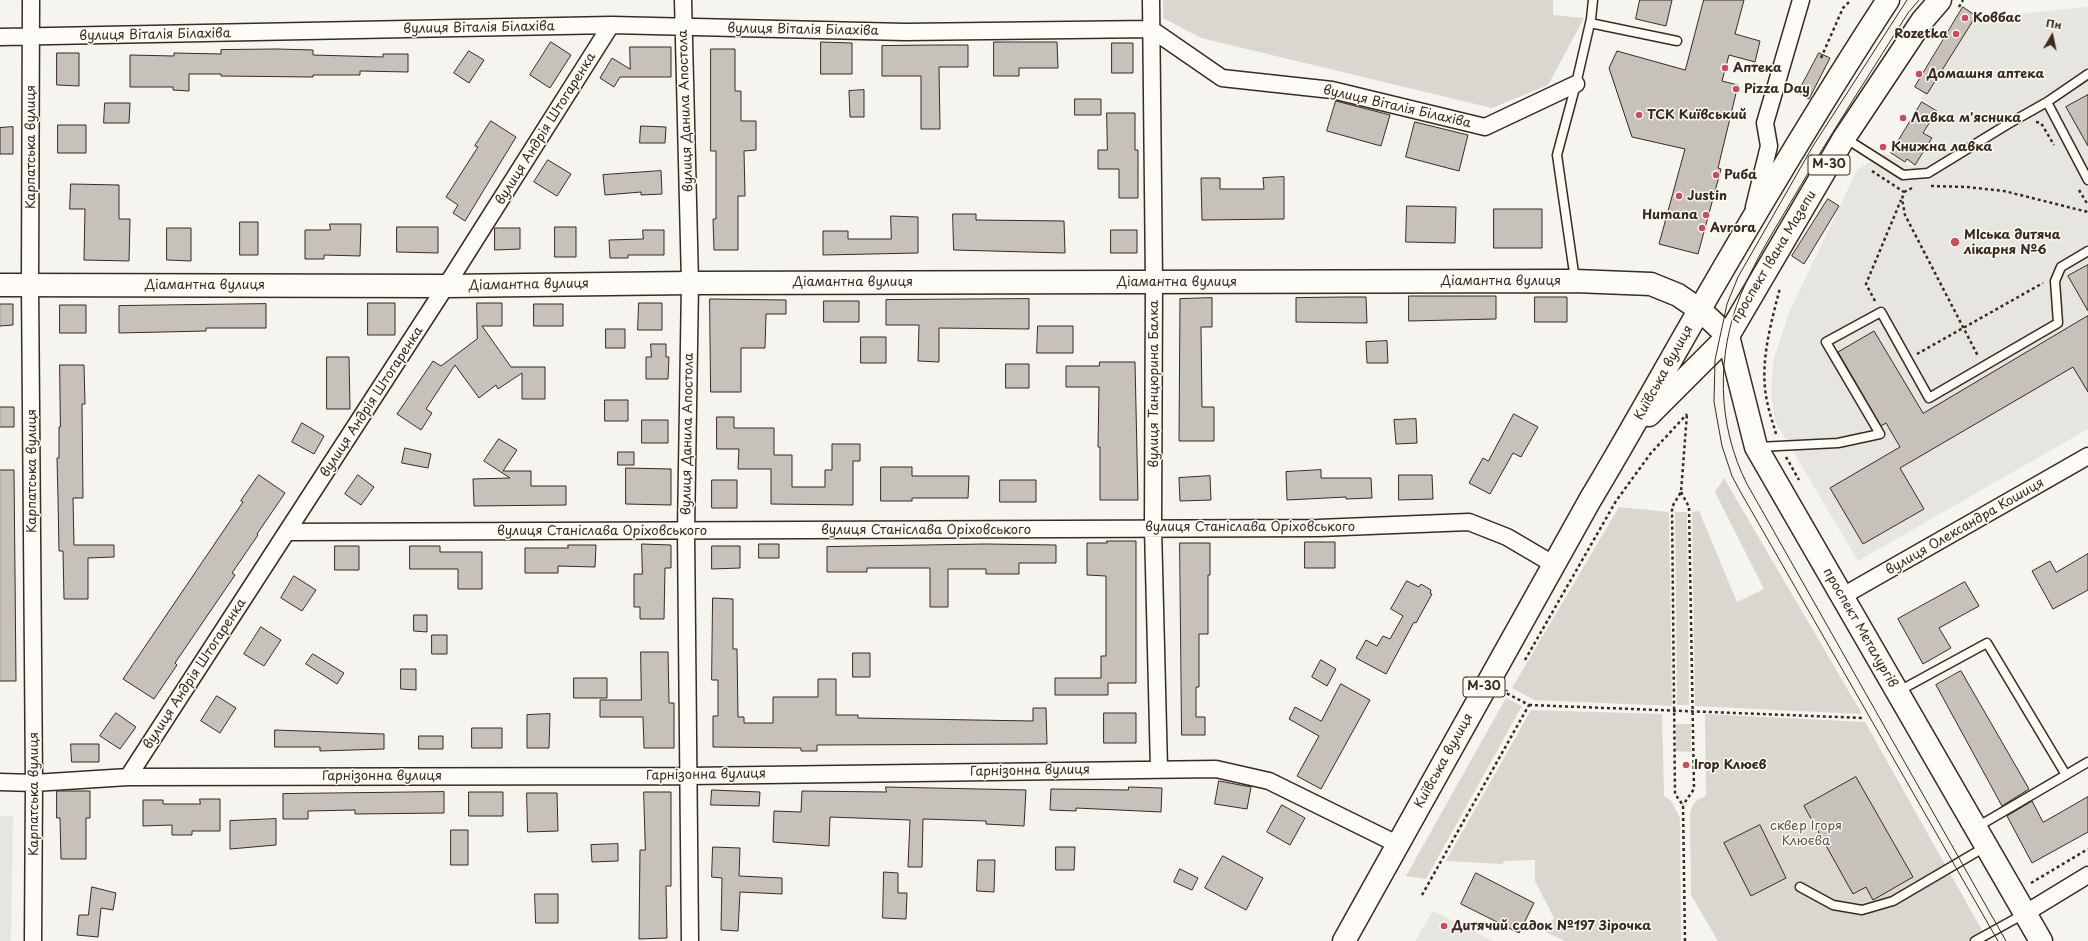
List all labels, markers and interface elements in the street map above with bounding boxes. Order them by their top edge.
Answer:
place label: Ковбас [1973,10,2021,26]
marker: Ковбас [1960,13,1970,23]
text: Пн [2045,14,2063,33]
north arrow [2032,16,2072,56]
street label: вулиця Віталія Білахіва [403,19,555,37]
street label: вулиця Віталія Білахіва [727,21,879,39]
street label: вулиця Віталія Білахіва [79,26,231,44]
place label: Rozetka [1894,26,1948,42]
marker: Rozetka [1951,29,1961,39]
street label: вулиця Данила Апостола [675,30,697,192]
street label: вулиця Андрія Штогаренка [493,50,599,208]
place label: Аптека [1733,60,1782,76]
marker: Аптека [1720,63,1730,73]
place label: Домашня аптека [1927,66,2044,82]
marker: Домашня аптека [1914,69,1924,79]
place label: Pizza Day [1744,81,1810,97]
street label: вулиця Віталія Білахіва [1321,82,1473,132]
marker: Pizza Day [1731,84,1741,94]
street label: Карпатська вулиця [23,85,39,209]
place label: ТСК Київський [1647,107,1747,123]
marker: ТСК Київський [1634,110,1644,120]
place label: Лавка м'ясника [1911,110,2021,126]
marker: Лавка м'ясника [1898,113,1908,123]
place label: Книжна лавка [1891,139,1992,155]
marker: Книжна лавка [1878,142,1888,152]
road number: М-30 [1808,155,1850,175]
place label: Риба [1724,167,1757,183]
marker: Риба [1711,170,1721,180]
place label: Justin [1687,188,1727,204]
street label: проспект Івана Мазепи [1728,188,1820,326]
marker: Justin [1674,191,1684,201]
place label: Humana [1642,207,1698,223]
marker: Humana [1701,210,1711,220]
place label: Avrora [1710,220,1756,236]
marker: Avrora [1697,223,1707,233]
place label: МІська дитяча лікарня №6 [1964,227,2061,258]
marker: МІська дитяча лікарня №6 [1949,236,1961,248]
street label: Діамантна вулиця [1441,273,1561,289]
street label: Діамантна вулиця [793,274,913,290]
street label: Діамантна вулиця [1117,274,1237,290]
street label: Діамантна вулиця [469,276,589,294]
street label: Діамантна вулиця [145,277,265,293]
street label: вулиця Танцюрина Балка [1146,300,1162,468]
street label: Київська вулиця [1632,323,1696,423]
street label: вулиця Андрія Штогаренка [317,324,427,480]
street label: вулиця Данила Апостола [679,353,697,515]
street label: Карпатська вулиця [24,409,40,533]
street label: вулиця Олександра Кошиця [1883,475,2047,579]
street label: вулиця Станіслава Оріховського [1145,519,1355,535]
street label: вулиця Станіслава Оріховського [821,522,1031,538]
street label: вулиця Станіслава Оріховського [497,523,707,539]
street label: проспект Металургів [1819,565,1901,691]
street label: вулиця Андрія Штогаренка [140,596,250,752]
road number: М-30 [1463,677,1505,697]
street label: Київська вулиця [1412,711,1476,811]
street label: Карпатська вулиця [26,732,42,856]
place label: Ігор Клюєв [1694,757,1767,773]
marker: Ігор Клюєв [1681,760,1691,770]
street label: Гарнізонна вулиця [970,762,1090,780]
street label: Гарнізонна вулиця [646,766,766,784]
street label: Гарнізонна вулиця [322,768,442,784]
park label: сквер Ігоря Клюєва [1770,818,1842,849]
place label: Дитячий садок №197 Зірочка [1452,918,1651,934]
marker: Дитячий садок №197 Зірочка [1439,921,1449,931]

